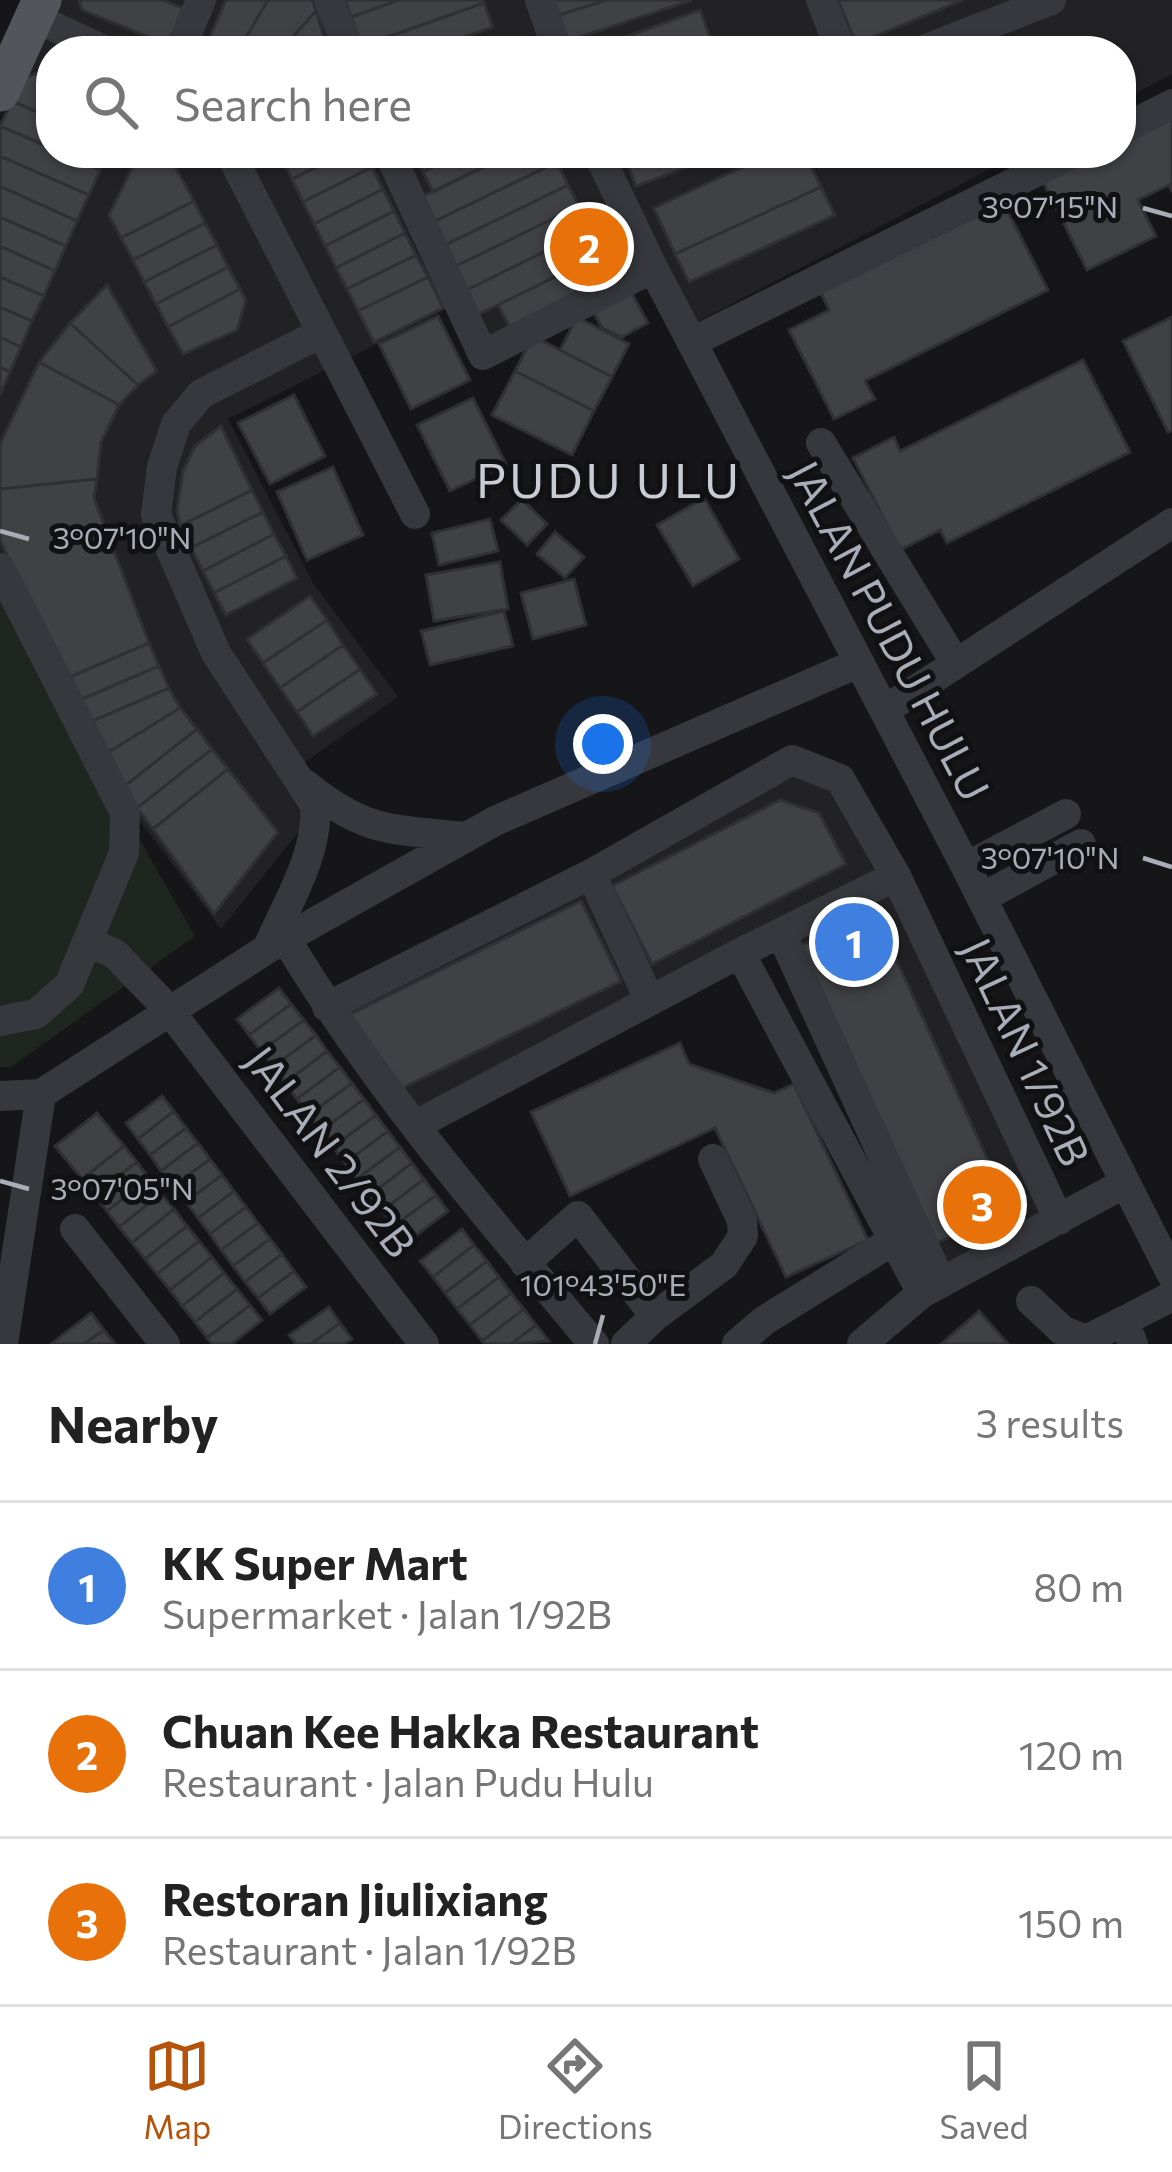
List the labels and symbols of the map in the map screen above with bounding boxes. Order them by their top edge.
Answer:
text: 3°07'15"N [982,187,1118,224]
pin: 2 [550,202,628,292]
district label: PUDU ULU [476,449,742,508]
street label: JALAN PUDU HULU [779,451,1002,809]
text: 3°07'10"N [53,518,191,555]
your location [573,714,633,774]
text: 3°07'10"N [981,838,1119,875]
pin: 1 [815,897,893,987]
street label: JALAN 1/92B [951,929,1102,1173]
street label: JALAN 2/92B [235,1035,428,1266]
pin: 3 [943,1160,1021,1250]
text: 3°07'05"N [50,1169,194,1206]
text: 101°43'50"E [520,1265,686,1302]

